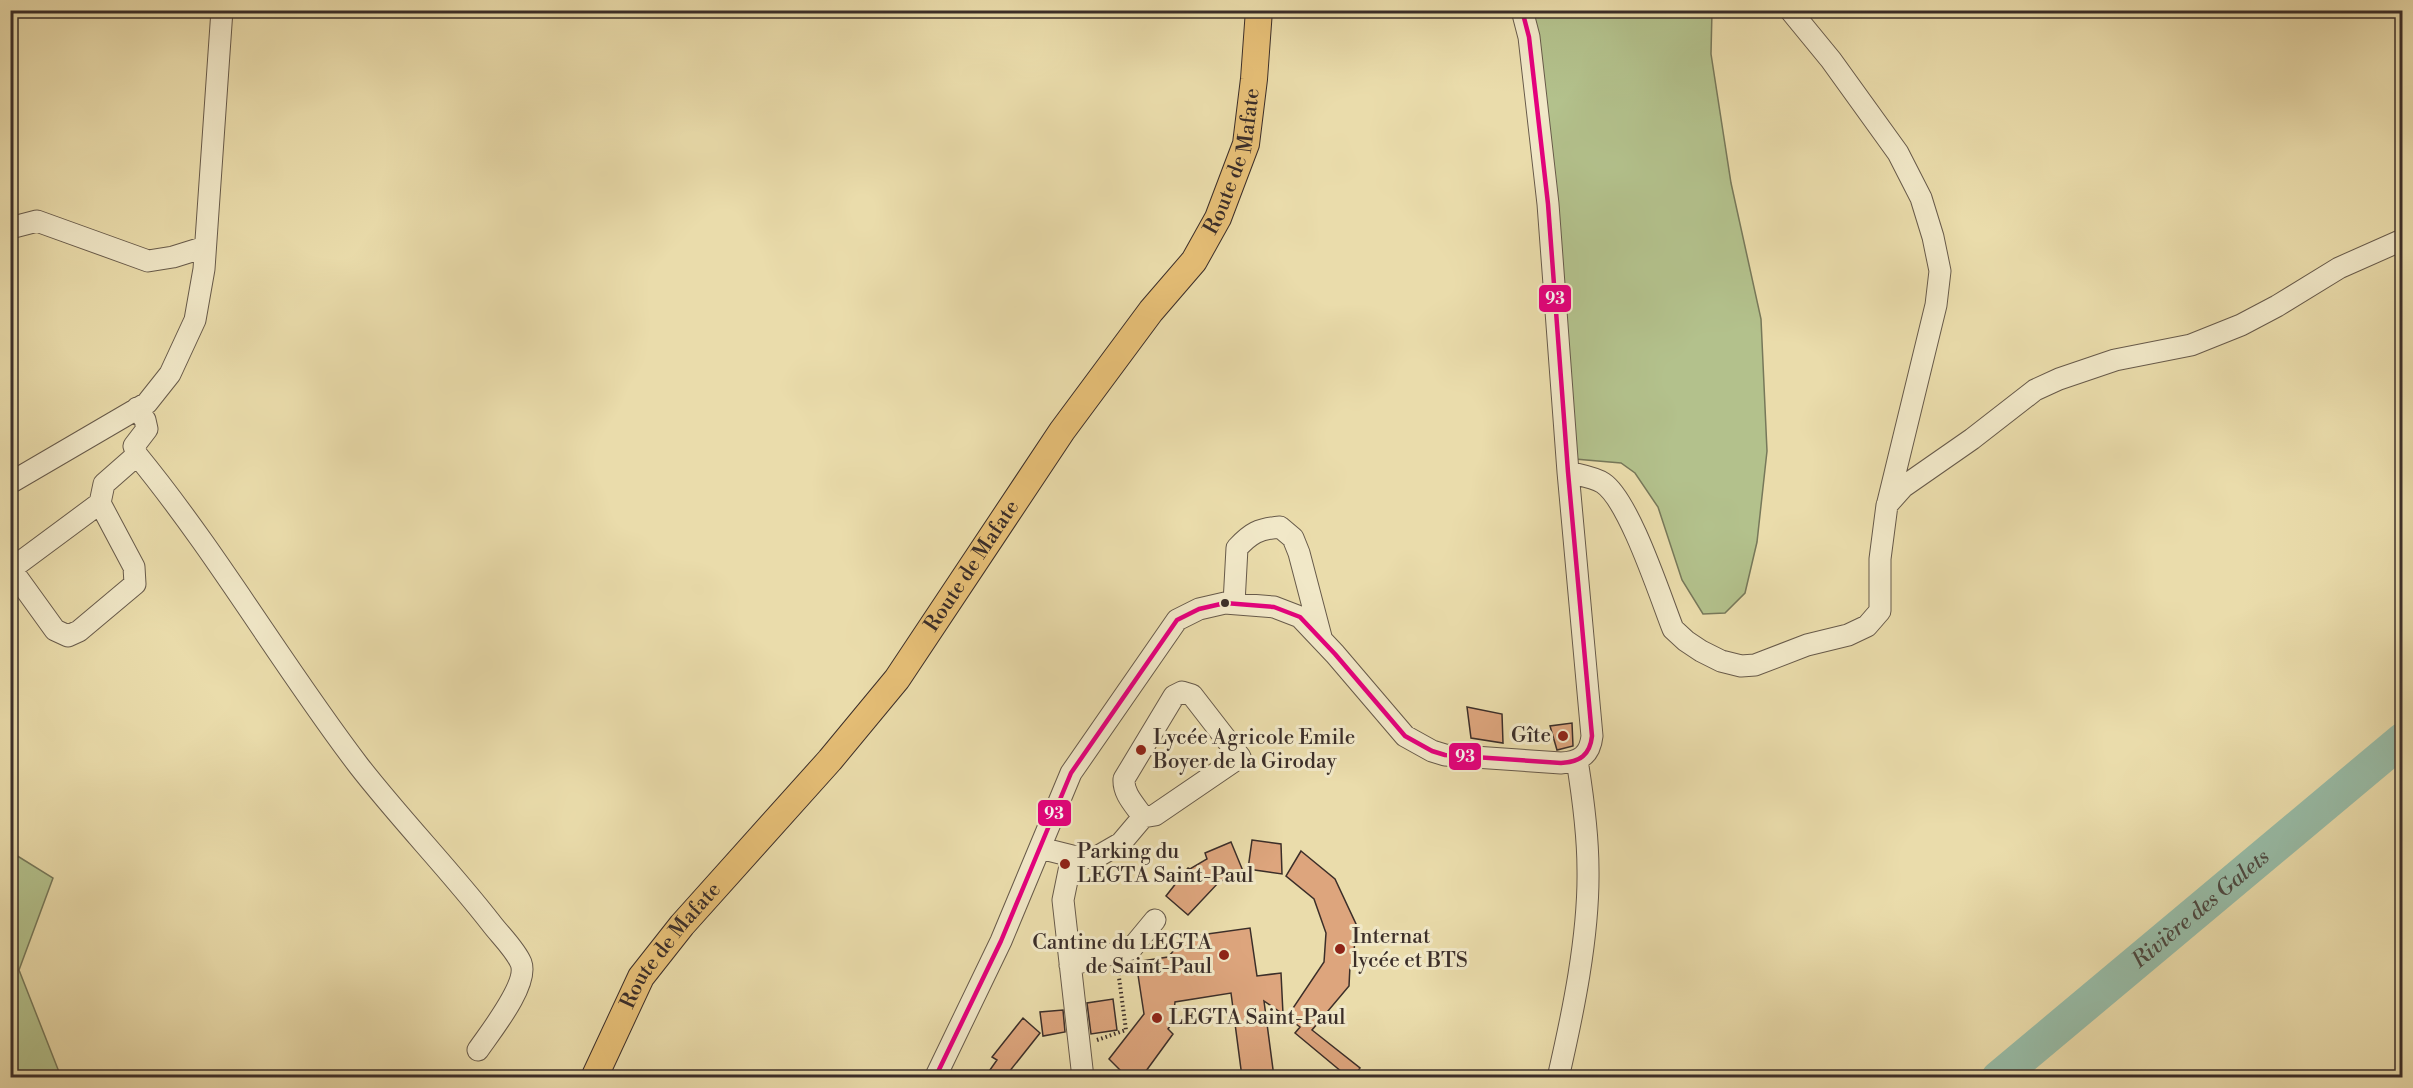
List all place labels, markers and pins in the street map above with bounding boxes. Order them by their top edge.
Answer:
unlabelled marker [1219,597,1231,609]
place label: Gîte [1511,723,1551,749]
place label: Lycée Agricole Emile Boyer de la Giroday [1152,725,1355,775]
marker: Gîte [1556,729,1570,743]
marker: Lycée Agricole Emile Boyer de la Giroday [1134,743,1148,757]
place label: Parking du LEGTA Saint-Paul [1077,839,1253,889]
marker: Parking du LEGTA Saint-Paul [1058,857,1072,871]
place label: Internat lycée et BTS [1352,924,1468,974]
place label: Cantine du LEGTA de Saint-Paul [1032,930,1213,980]
marker: Internat lycée et BTS [1333,942,1347,956]
marker: Cantine du LEGTA de Saint-Paul [1217,948,1231,962]
place label: LEGTA Saint-Paul [1169,1005,1345,1031]
marker: LEGTA Saint-Paul [1150,1011,1164,1025]

